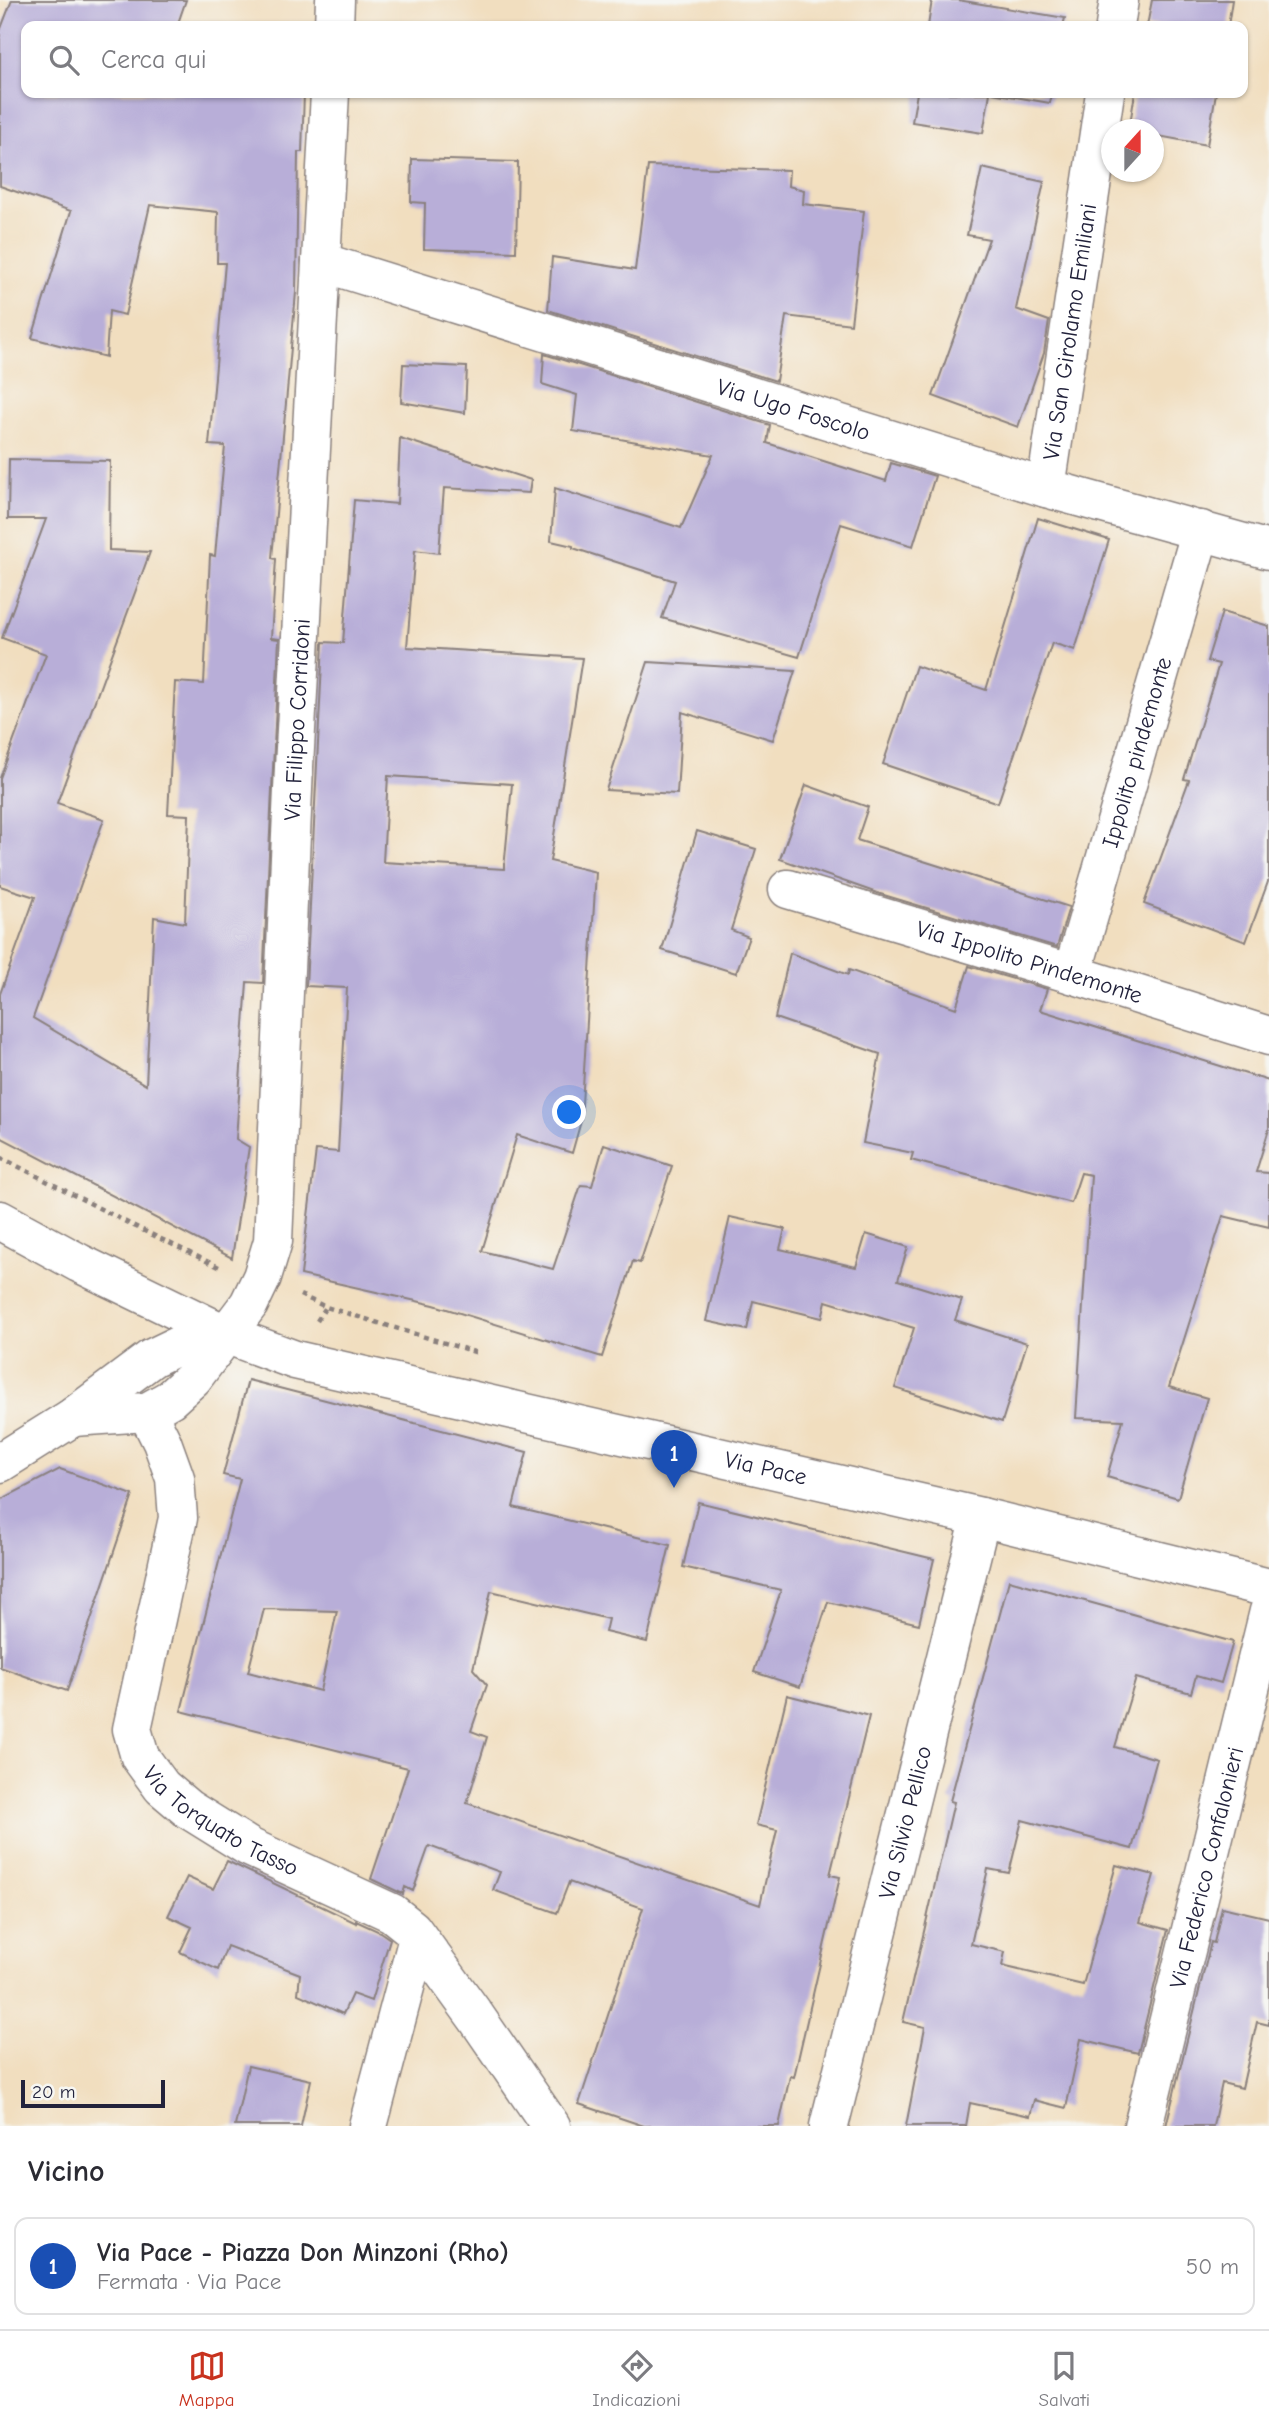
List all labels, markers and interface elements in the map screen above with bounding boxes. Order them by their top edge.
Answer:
search box [21,21,1248,98]
icon: search [45,41,83,79]
text: Cerca qui [101,45,207,75]
north arrow [1101,119,1164,182]
street label: Via San Girolamo Emiliani [1037,202,1102,462]
street label: Via Ugo Foscolo [713,373,873,446]
street label: Via Filippo Corridoni [279,618,316,821]
street label: Ippolito pindemonte [1096,654,1177,851]
street label: Via Ippolito Pindemonte [913,915,1145,1009]
your location [552,1095,586,1129]
pin: 1 [651,1430,697,1488]
street label: Via Pace [722,1446,809,1491]
street label: Via Silvio Pellico [873,1743,937,1902]
street label: Via Federico Confalonieri [1164,1744,1249,1991]
street label: Via Torquato Tasso [137,1761,303,1882]
scale bar [21,2077,164,2109]
text: 20 m [32,2081,76,2103]
text: Vicino [28,2154,105,2189]
text: Via Pace - Piazza Don Minzoni (Rho) [97,2238,509,2268]
text: 1 [48,2253,58,2280]
text: 50 m [1186,2253,1239,2280]
text: Fermata · Via Pace [97,2268,281,2295]
tab: Mappa [179,2347,235,2411]
tab: Indicazioni [592,2347,681,2411]
tab: Salvati [1039,2347,1090,2411]

